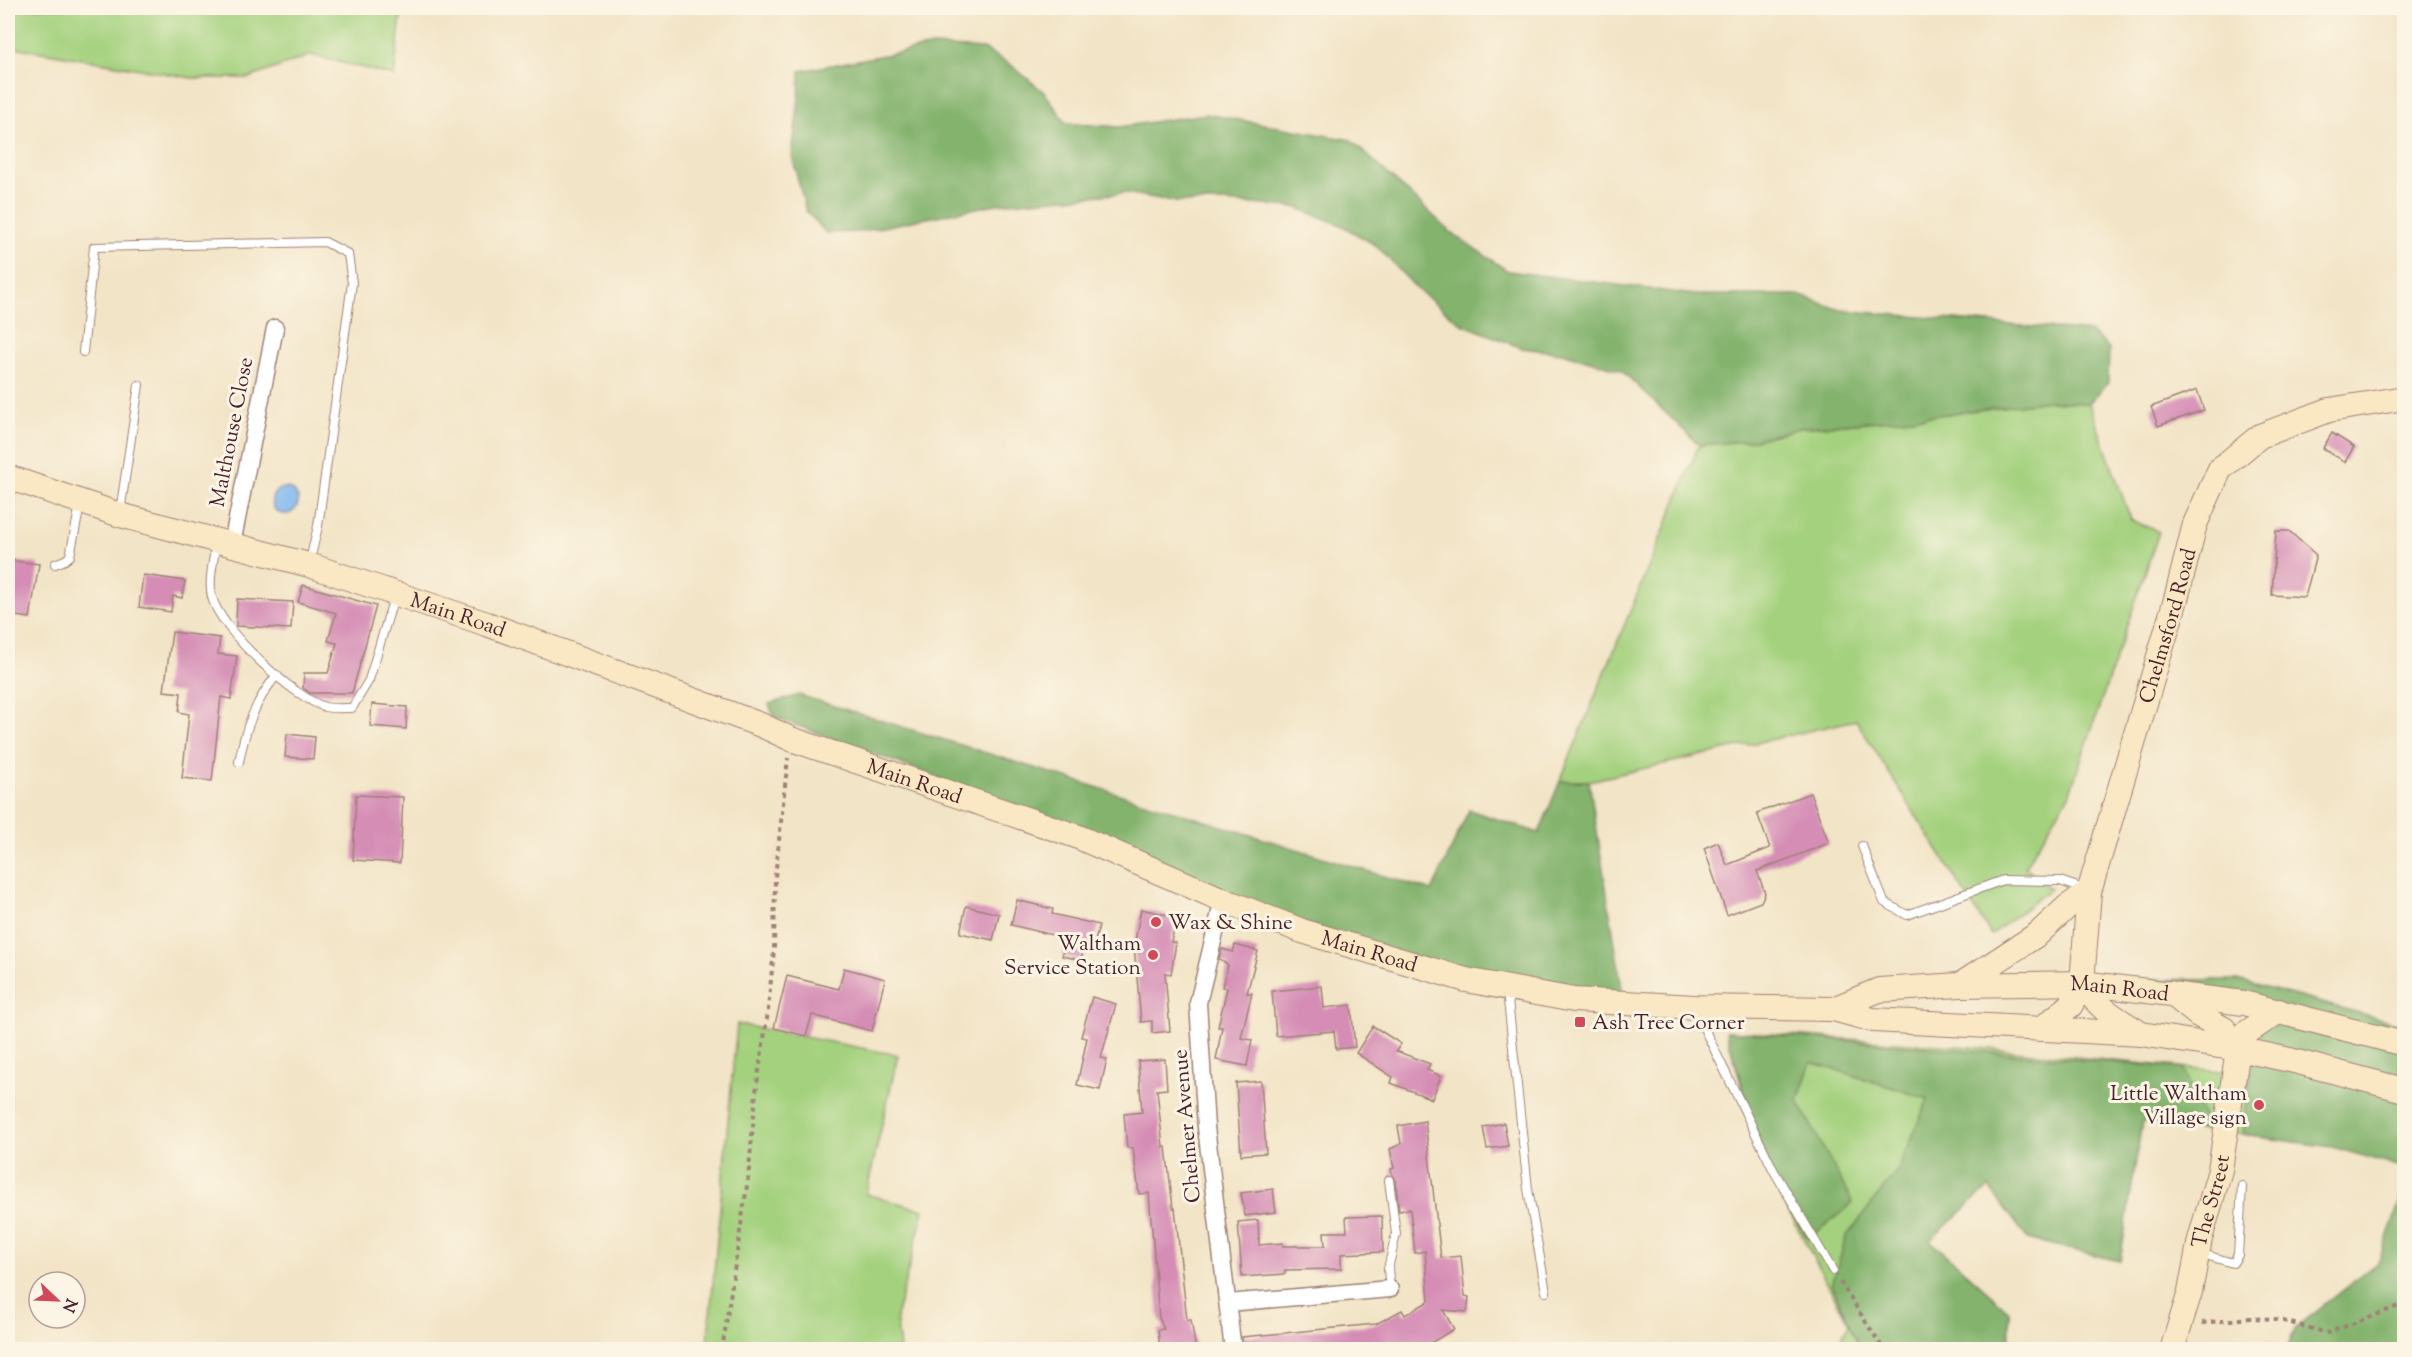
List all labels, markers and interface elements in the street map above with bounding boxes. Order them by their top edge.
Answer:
street label: Malthouse Close [204,355,262,510]
street label: Chelmsford Road [2133,545,2205,707]
street label: Main Road [406,587,510,647]
street label: Main Road [862,753,966,813]
place label: Wax & Shine [1168,909,1293,939]
marker: Wax & Shine [1149,915,1163,929]
street label: Main Road [1317,924,1421,982]
place label: Waltham Service Station [1004,930,1141,984]
marker: Waltham Service Station [1146,948,1160,962]
street label: Main Road [2070,970,2171,1011]
place label: Ash Tree Corner [1592,1009,1745,1039]
marker: Ash Tree Corner [1573,1015,1587,1029]
street label: Chelmer Avenue [1166,1048,1210,1204]
place label: Little Waltham Village sign [2110,1080,2247,1134]
marker: Little Waltham Village sign [2252,1098,2266,1112]
street label: The Street [2186,1153,2239,1250]
north arrow [27,1270,87,1330]
text: N [55,1295,82,1315]

